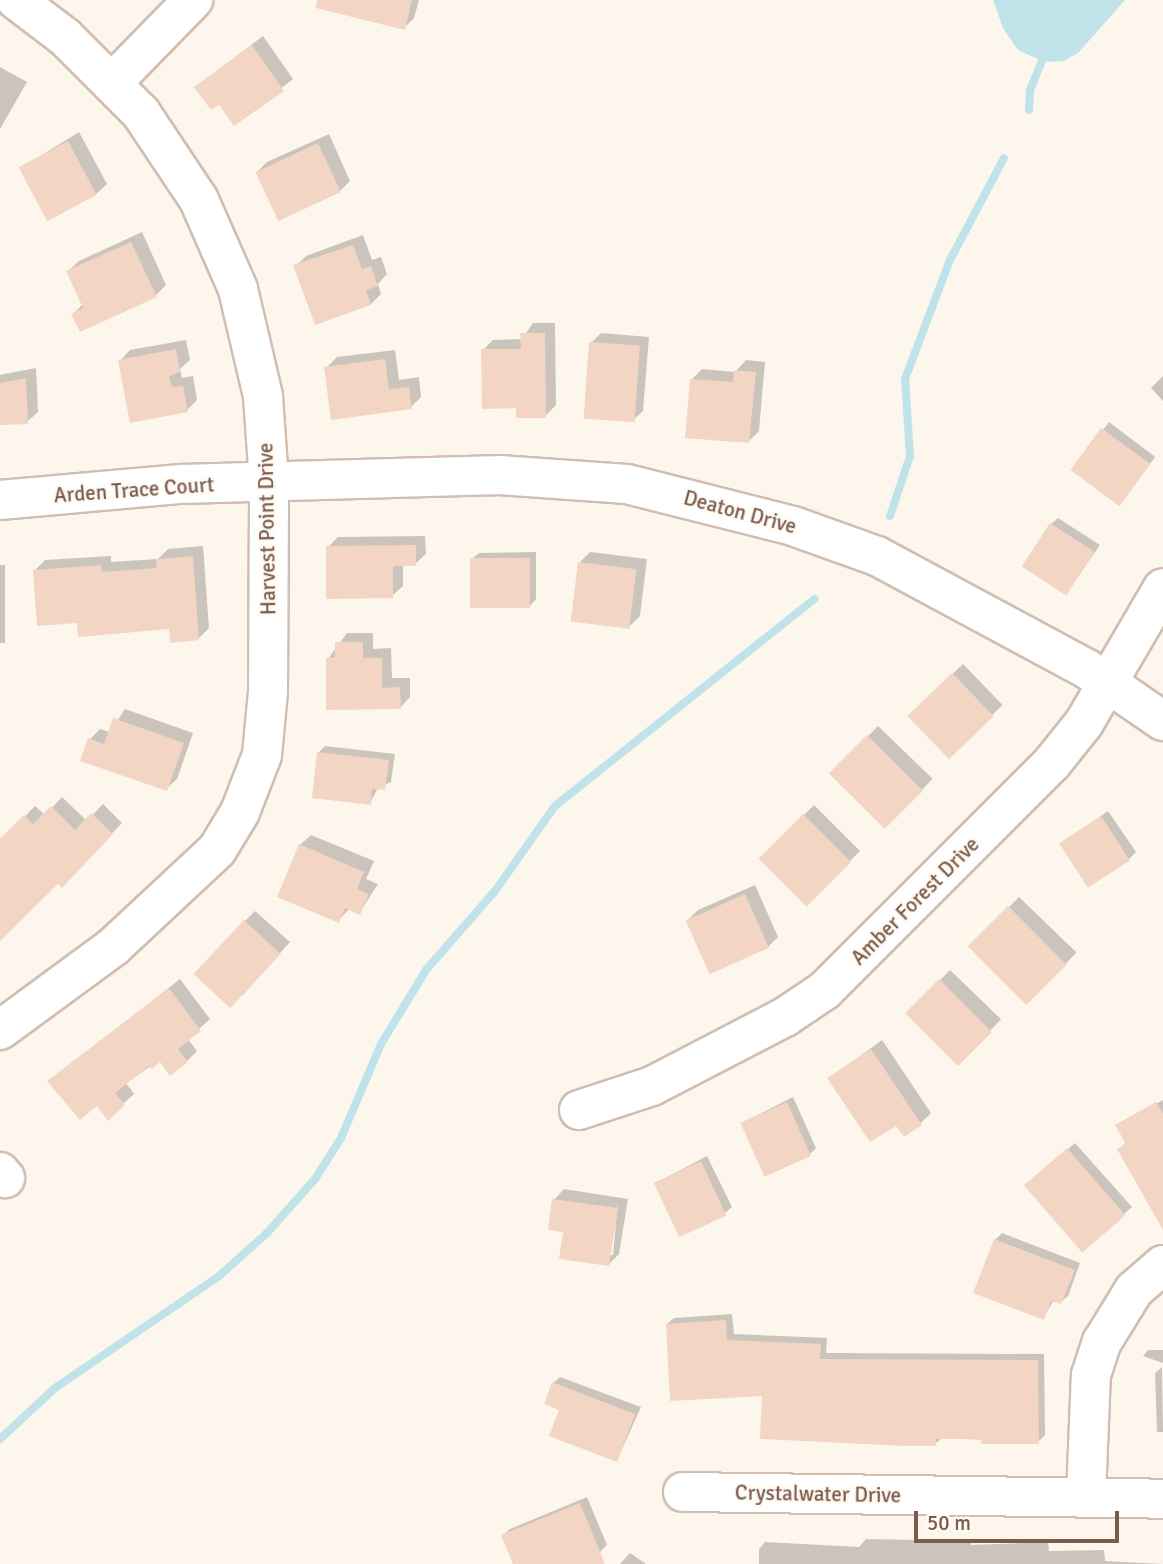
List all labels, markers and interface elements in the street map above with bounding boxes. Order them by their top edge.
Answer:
street label: Harvest Point Drive [253,443,281,615]
street label: Arden Trace Court [53,472,215,508]
street label: Deaton Drive [681,485,799,539]
street label: Amber Forest Drive [846,832,984,970]
street label: Crystalwater Drive [735,1480,901,1508]
scale bar [918,1498,1123,1542]
text: 50 m [927,1510,971,1536]

